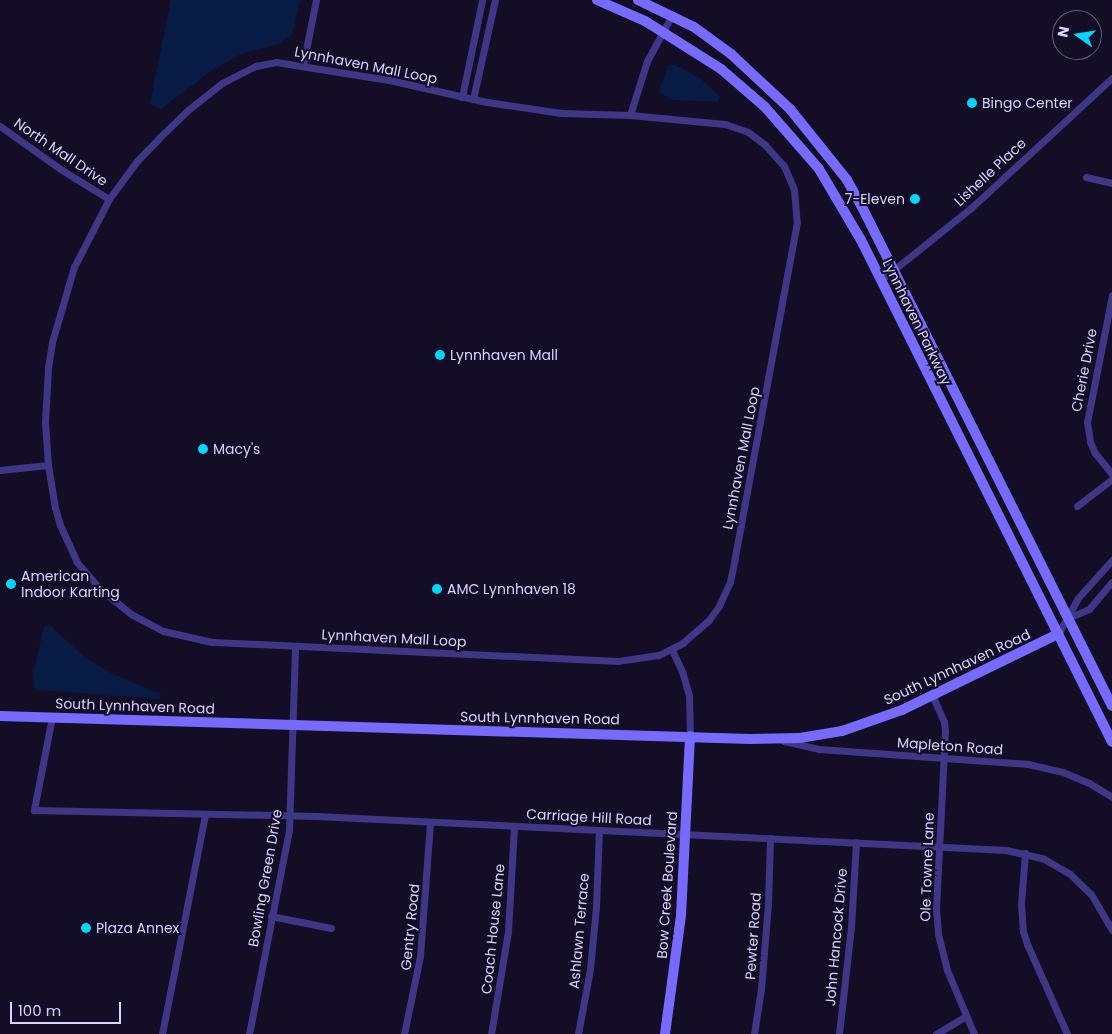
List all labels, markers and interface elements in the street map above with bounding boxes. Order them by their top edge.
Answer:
north arrow [1052,10,1102,60]
text: N [1052,24,1074,39]
street label: Lynnhaven Mall Loop [293,43,439,87]
place label: Bingo Center [982,95,1073,111]
marker: Bingo Center [966,97,978,109]
street label: North Mall Drive [11,115,111,189]
street label: Lishelle Place [951,135,1029,209]
place label: 7-Eleven [845,191,905,207]
marker: 7-Eleven [909,193,921,205]
street label: Lynnhaven Parkway [879,256,955,388]
street label: Cherie Drive [1068,327,1100,413]
place label: Lynnhaven Mall [450,347,558,363]
marker: Lynnhaven Mall [434,349,446,361]
street label: Lynnhaven Mall Loop [719,385,763,531]
place label: Macy's [213,441,260,457]
marker: Macy's [197,443,209,455]
place label: American Indoor Karting [21,568,120,600]
marker: American Indoor Karting [5,578,17,590]
place label: AMC Lynnhaven 18 [447,581,576,597]
marker: AMC Lynnhaven 18 [431,583,443,595]
street label: Lynnhaven Mall Loop [321,626,467,650]
street label: South Lynnhaven Road [881,626,1033,708]
street label: South Lynnhaven Road [55,695,215,717]
street label: South Lynnhaven Road [460,708,620,728]
street label: Mapleton Road [896,734,1004,758]
street label: Carriage Hill Road [526,805,652,829]
street label: Bowling Green Drive [245,808,285,948]
street label: Bow Creek Boulevard [653,811,681,959]
street label: Ole Towne Lane [917,812,937,922]
street label: Coach House Lane [478,863,508,995]
street label: John Hancock Drive [822,867,850,1007]
street label: Ashlawn Terrace [566,872,592,990]
street label: Gentry Road [397,883,423,971]
street label: Pewter Road [742,892,764,980]
place label: Plaza Annex [96,920,179,936]
marker: Plaza Annex [80,922,92,934]
scale bar [12,992,124,1024]
text: 100 m [18,1000,61,1021]

